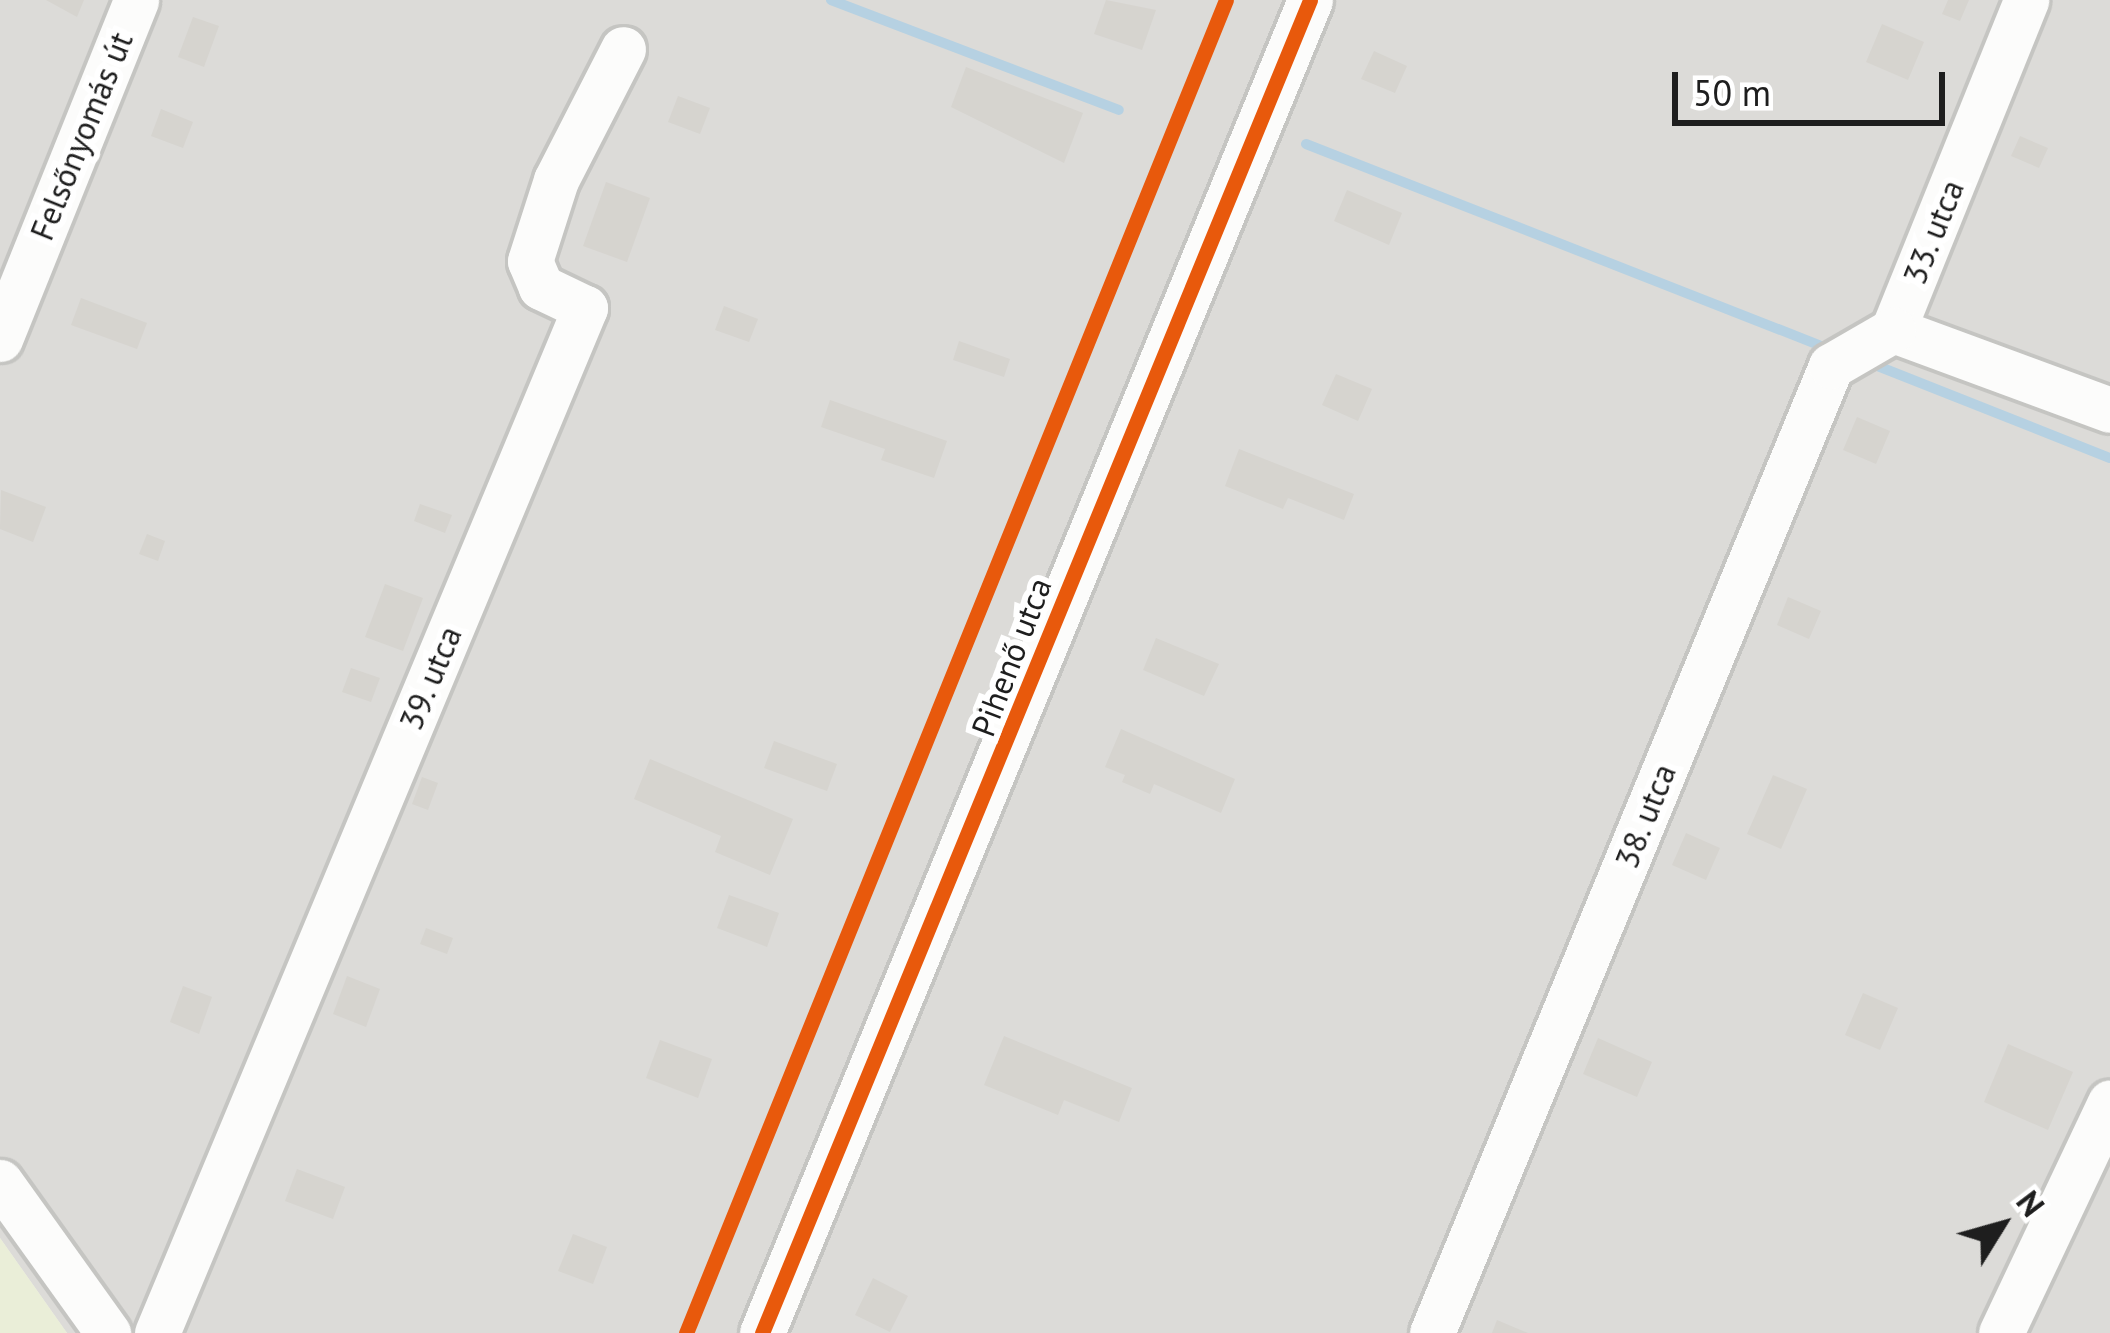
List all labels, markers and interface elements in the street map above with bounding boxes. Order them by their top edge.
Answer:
street label: Felsőnyomás út [21,26,141,246]
scale bar [1678,48,1951,122]
text: 50 m [1693,69,1771,116]
street label: 33. utca [1894,173,1972,291]
street label: Pihenő utca [963,572,1059,742]
street label: 39. utca [390,619,470,737]
street label: 38. utca [1606,757,1684,875]
north arrow [1942,1165,2062,1285]
text: N [2007,1181,2055,1225]

